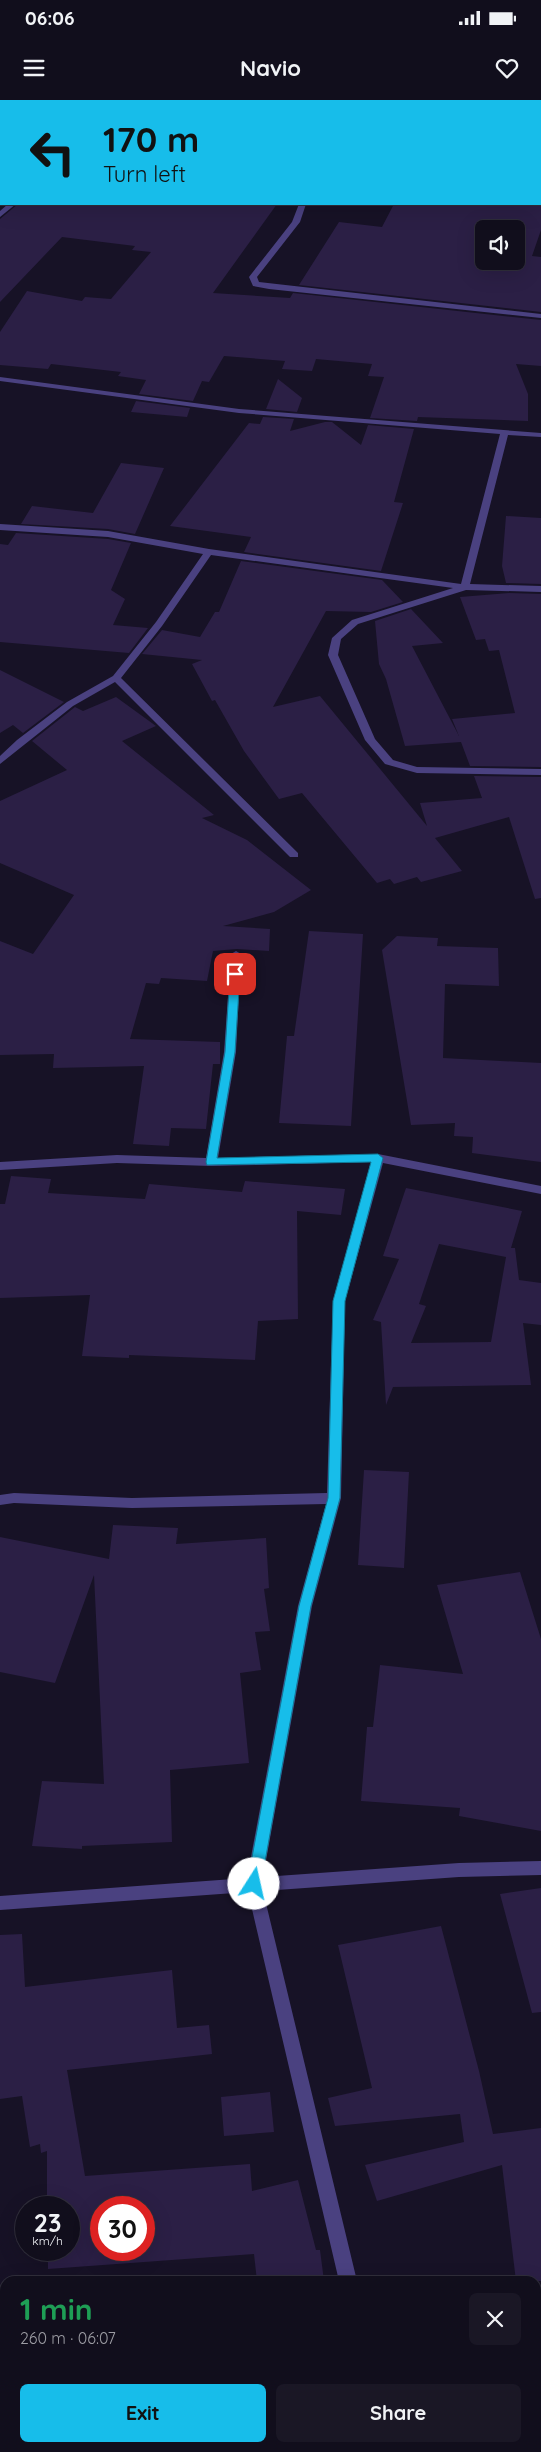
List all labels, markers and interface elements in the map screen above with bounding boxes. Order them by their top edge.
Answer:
text: 06:06 [25,6,75,30]
icon: menu [20,54,48,82]
text: Navio [240,54,301,82]
icon: heart [493,54,521,82]
text: 170 m [103,117,199,161]
icon: left [20,120,85,185]
text: Turn left [103,160,186,188]
map controls [475,220,525,270]
button: sound [475,220,525,270]
pin [214,953,256,995]
icon: arrive [221,960,249,988]
position arrow [227,1857,279,1909]
speed limit sign: 30 [90,2196,155,2261]
text: 23 [34,2207,61,2238]
text: km/h [32,2233,63,2248]
text: 1 min [20,2290,93,2328]
button: close [469,2293,521,2345]
text: 260 m · 06:07 [20,2328,116,2348]
button: Exit [20,2384,266,2442]
button: Share [276,2384,521,2442]

